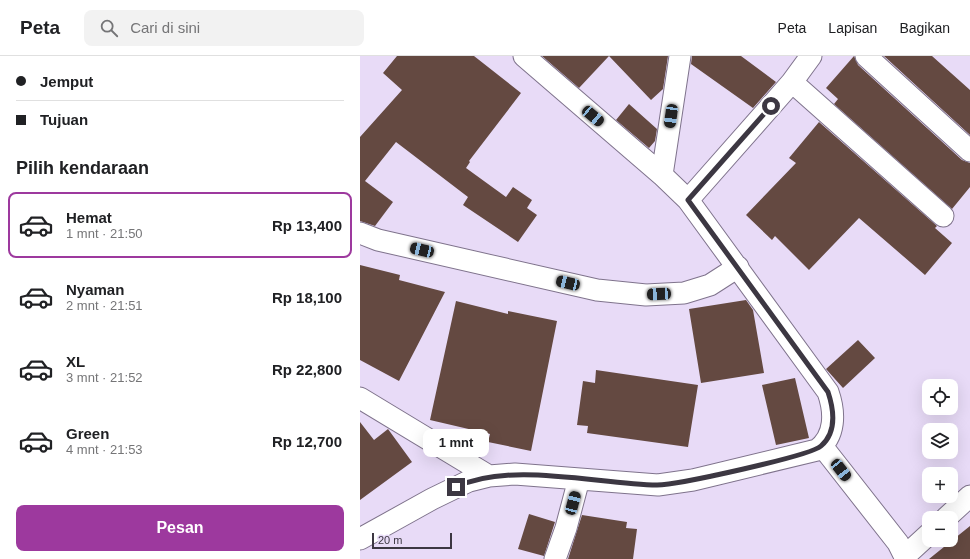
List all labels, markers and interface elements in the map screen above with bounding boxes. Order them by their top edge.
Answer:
search box [84,10,364,46]
text: Peta [20,17,60,38]
icon: search [98,17,120,39]
text: Cari di sini [130,19,200,36]
text: Peta [778,20,806,36]
text: Lapisan [828,20,877,36]
text: Bagikan [899,20,950,36]
text: Jemput [40,73,93,90]
route start [762,97,780,115]
car [663,103,679,129]
car [580,104,606,128]
text: Tujuan [40,111,88,128]
text: Pilih kendaraan [16,158,149,178]
icon: car [18,207,54,243]
text: Hemat [66,209,112,226]
text: Rp 13,400 [272,217,342,234]
text: 1 mnt · 21:50 [66,226,143,241]
car [409,241,435,259]
car [555,274,581,292]
icon: car [18,279,54,315]
text: Nyaman [66,281,124,298]
car [647,287,671,301]
text: Rp 18,100 [272,289,342,306]
text: 2 mnt · 21:51 [66,298,143,313]
icon: car [18,351,54,387]
text: XL [66,353,85,370]
text: Rp 22,800 [272,361,342,378]
text: 3 mnt · 21:52 [66,370,143,385]
map controls [922,379,958,547]
button: locate [922,379,958,415]
icon: car [18,423,54,459]
button: layers [922,423,958,459]
text: Green [66,425,109,442]
callout: 1 mnt [423,429,489,457]
text: Rp 12,700 [272,433,342,450]
text: 1 mnt [439,435,473,450]
text: 4 mnt · 21:53 [66,442,143,457]
car [829,457,853,483]
button: + [922,467,958,503]
route end [447,478,465,496]
car [564,490,582,516]
button: Pesan [16,505,344,551]
button: − [922,511,958,547]
scale bar [372,531,452,550]
text: 20 m [378,534,402,546]

